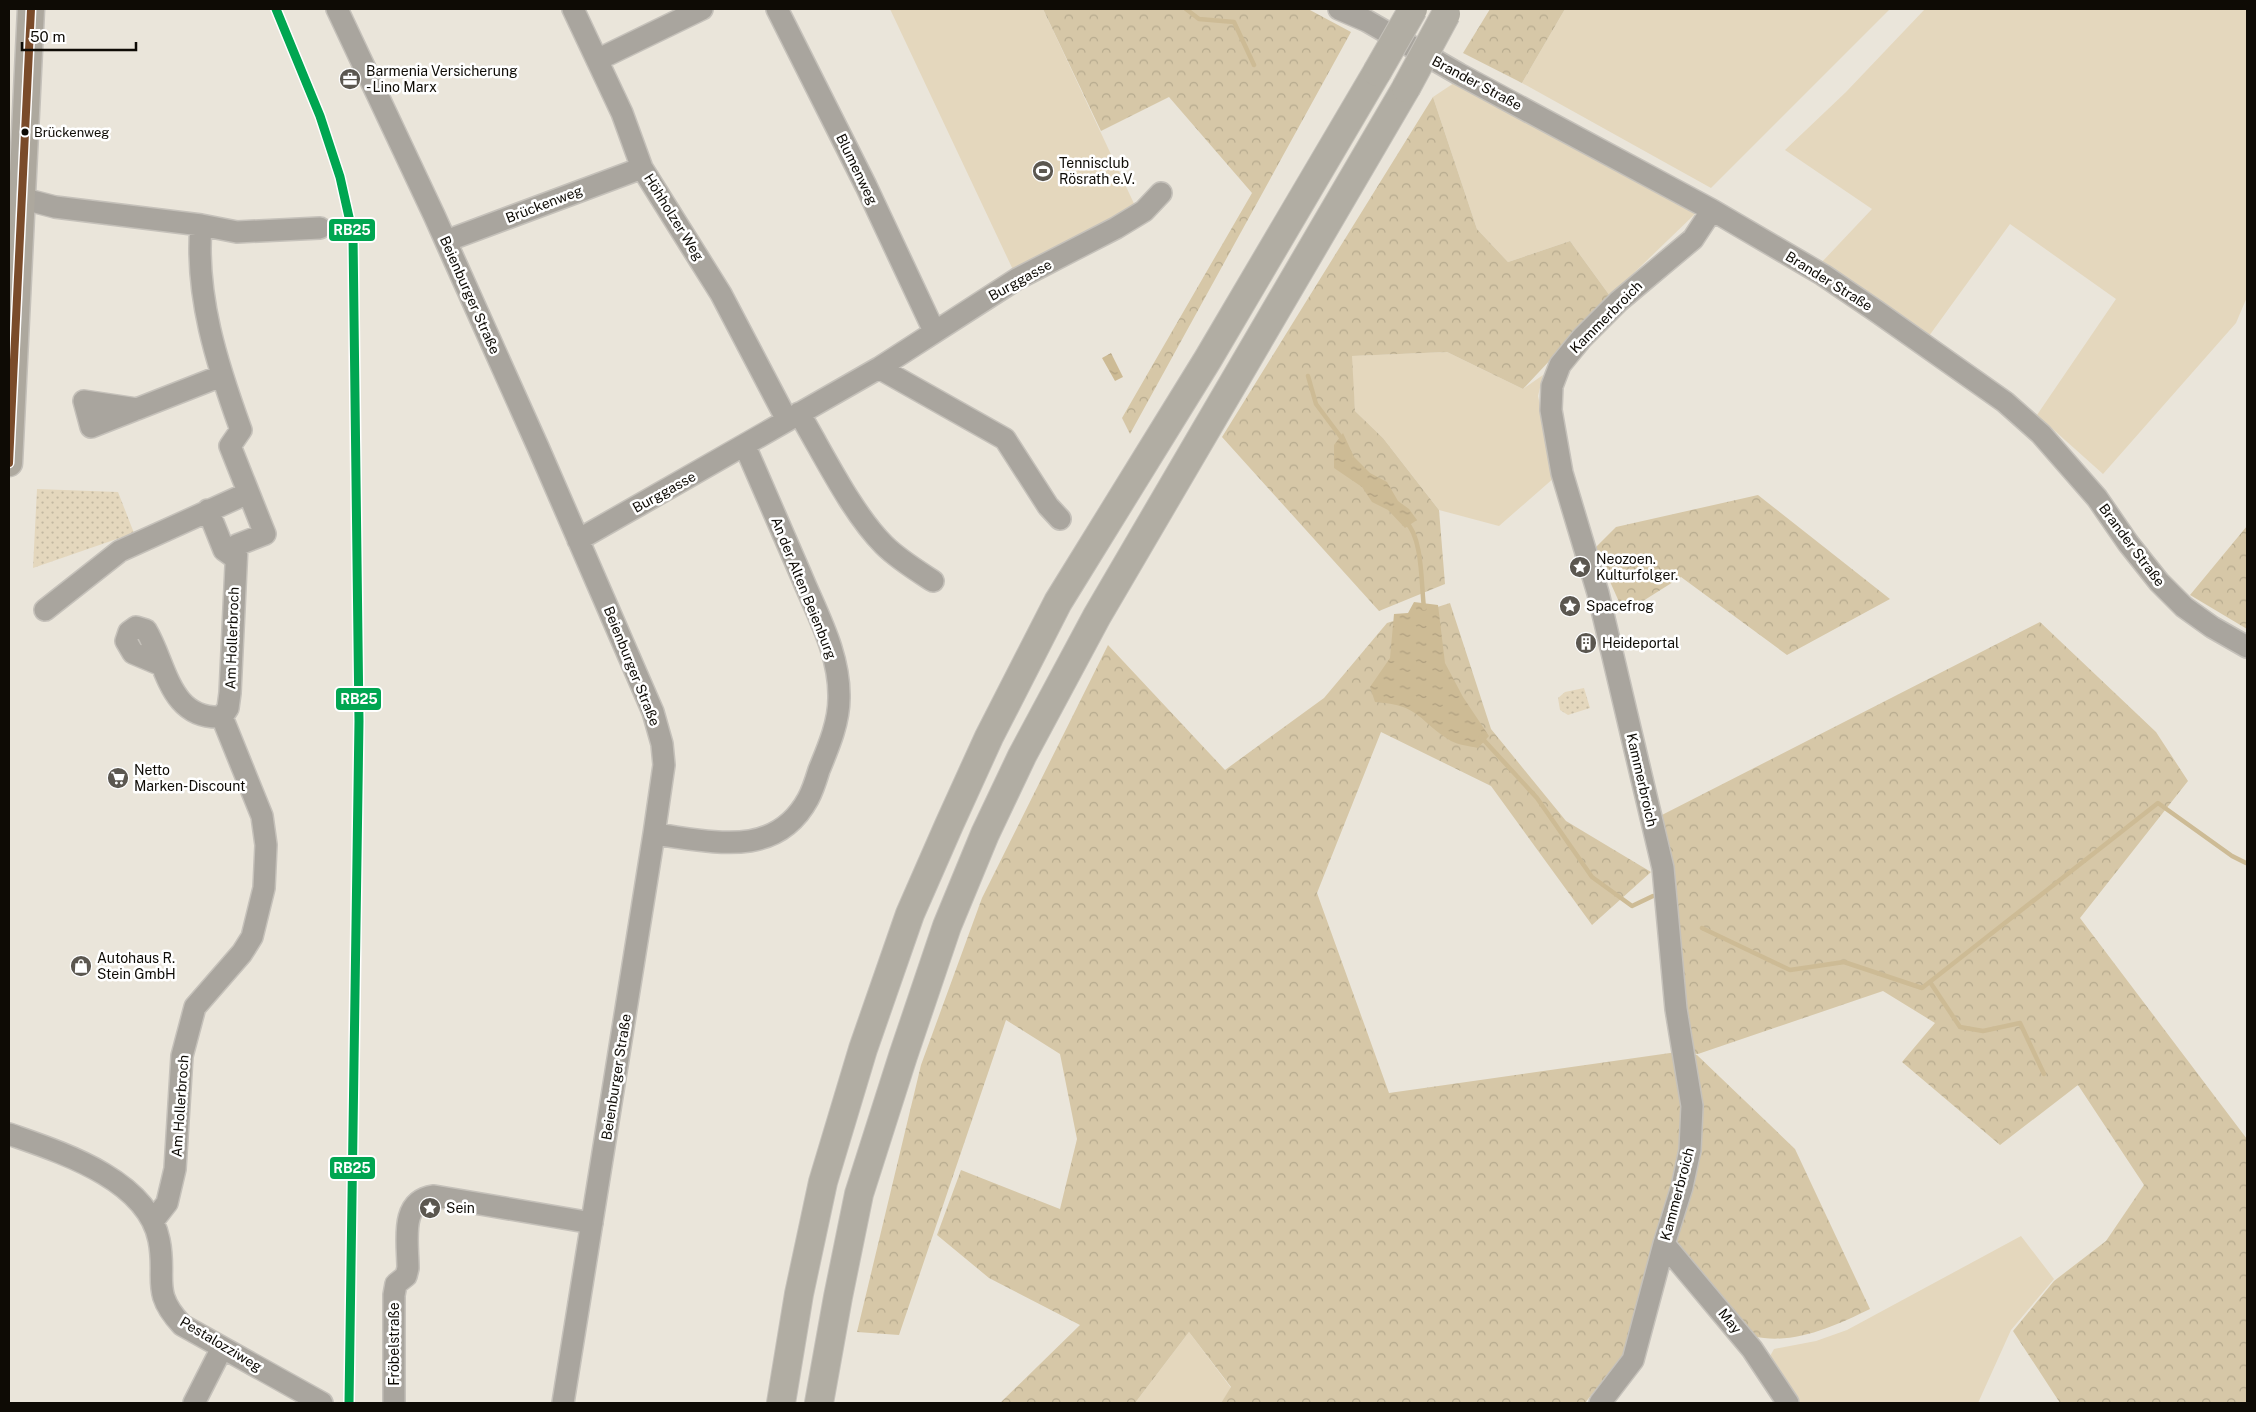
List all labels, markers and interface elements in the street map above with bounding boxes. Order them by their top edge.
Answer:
scale bar [22,20,136,52]
text: 50 m [30,28,65,45]
street label: Brander Straße [1429,53,1525,113]
place label: Barmenia Versicherung - Lino Marx [366,63,518,95]
office icon: Barmenia Versicherung - Lino Marx [338,67,362,91]
place label: Brückenweg [34,125,109,140]
marker: Brückenweg [20,127,30,137]
street label: Blumenweg [833,131,881,207]
place label: Tennisclub Rösrath e.V. [1059,155,1135,187]
sports icon: Tennisclub Rösrath e.V. [1031,159,1055,183]
street label: Höhholzer Weg [641,171,707,264]
street label: Brückenweg [503,182,585,226]
line badge: RB25 [328,218,376,242]
text: RB25 [333,222,371,238]
street label: Beienburger Straße [437,233,503,357]
street label: Brander Straße [1783,248,1875,314]
street label: Burggasse [986,256,1054,304]
street label: Kammerbroich [1567,278,1645,356]
street label: Burggasse [630,468,698,516]
street label: Brander Straße [2096,501,2168,590]
street label: An der Alten Beienburg [768,515,840,662]
place label: Neozoen. Kulturfolger. [1596,551,1678,583]
place icon: Neozoen. Kulturfolger. [1568,555,1592,579]
street label: Am Hollerbroch [222,586,242,690]
place icon: Spacefrog [1558,594,1582,618]
place label: Spacefrog [1586,598,1654,614]
street label: Beienburger Straße [601,604,663,728]
building icon: Heideportal [1574,631,1598,655]
place label: Heideportal [1602,635,1679,651]
line badge: RB25 [335,687,382,711]
text: RB25 [340,691,378,707]
street label: Kammerbroich [1623,732,1661,828]
place label: Netto Marken-Discount [134,762,246,794]
supermarket icon: Netto Marken-Discount [106,766,130,790]
place label: Autohaus R. Stein GmbH [97,950,176,982]
shop icon: Autohaus R. Stein GmbH [69,954,93,978]
street label: Beienburger Straße [598,1013,634,1141]
street label: Am Hollerbroch [168,1054,192,1158]
street label: Kammerbroich [1657,1146,1697,1242]
line badge: RB25 [329,1156,376,1180]
text: RB25 [333,1160,371,1176]
place icon: Sein [418,1196,442,1220]
place label: Sein [446,1200,475,1216]
street label: Fröbelstraße [386,1302,402,1386]
street label: May [1715,1305,1745,1337]
street label: Pestalozziweg [177,1313,265,1375]

